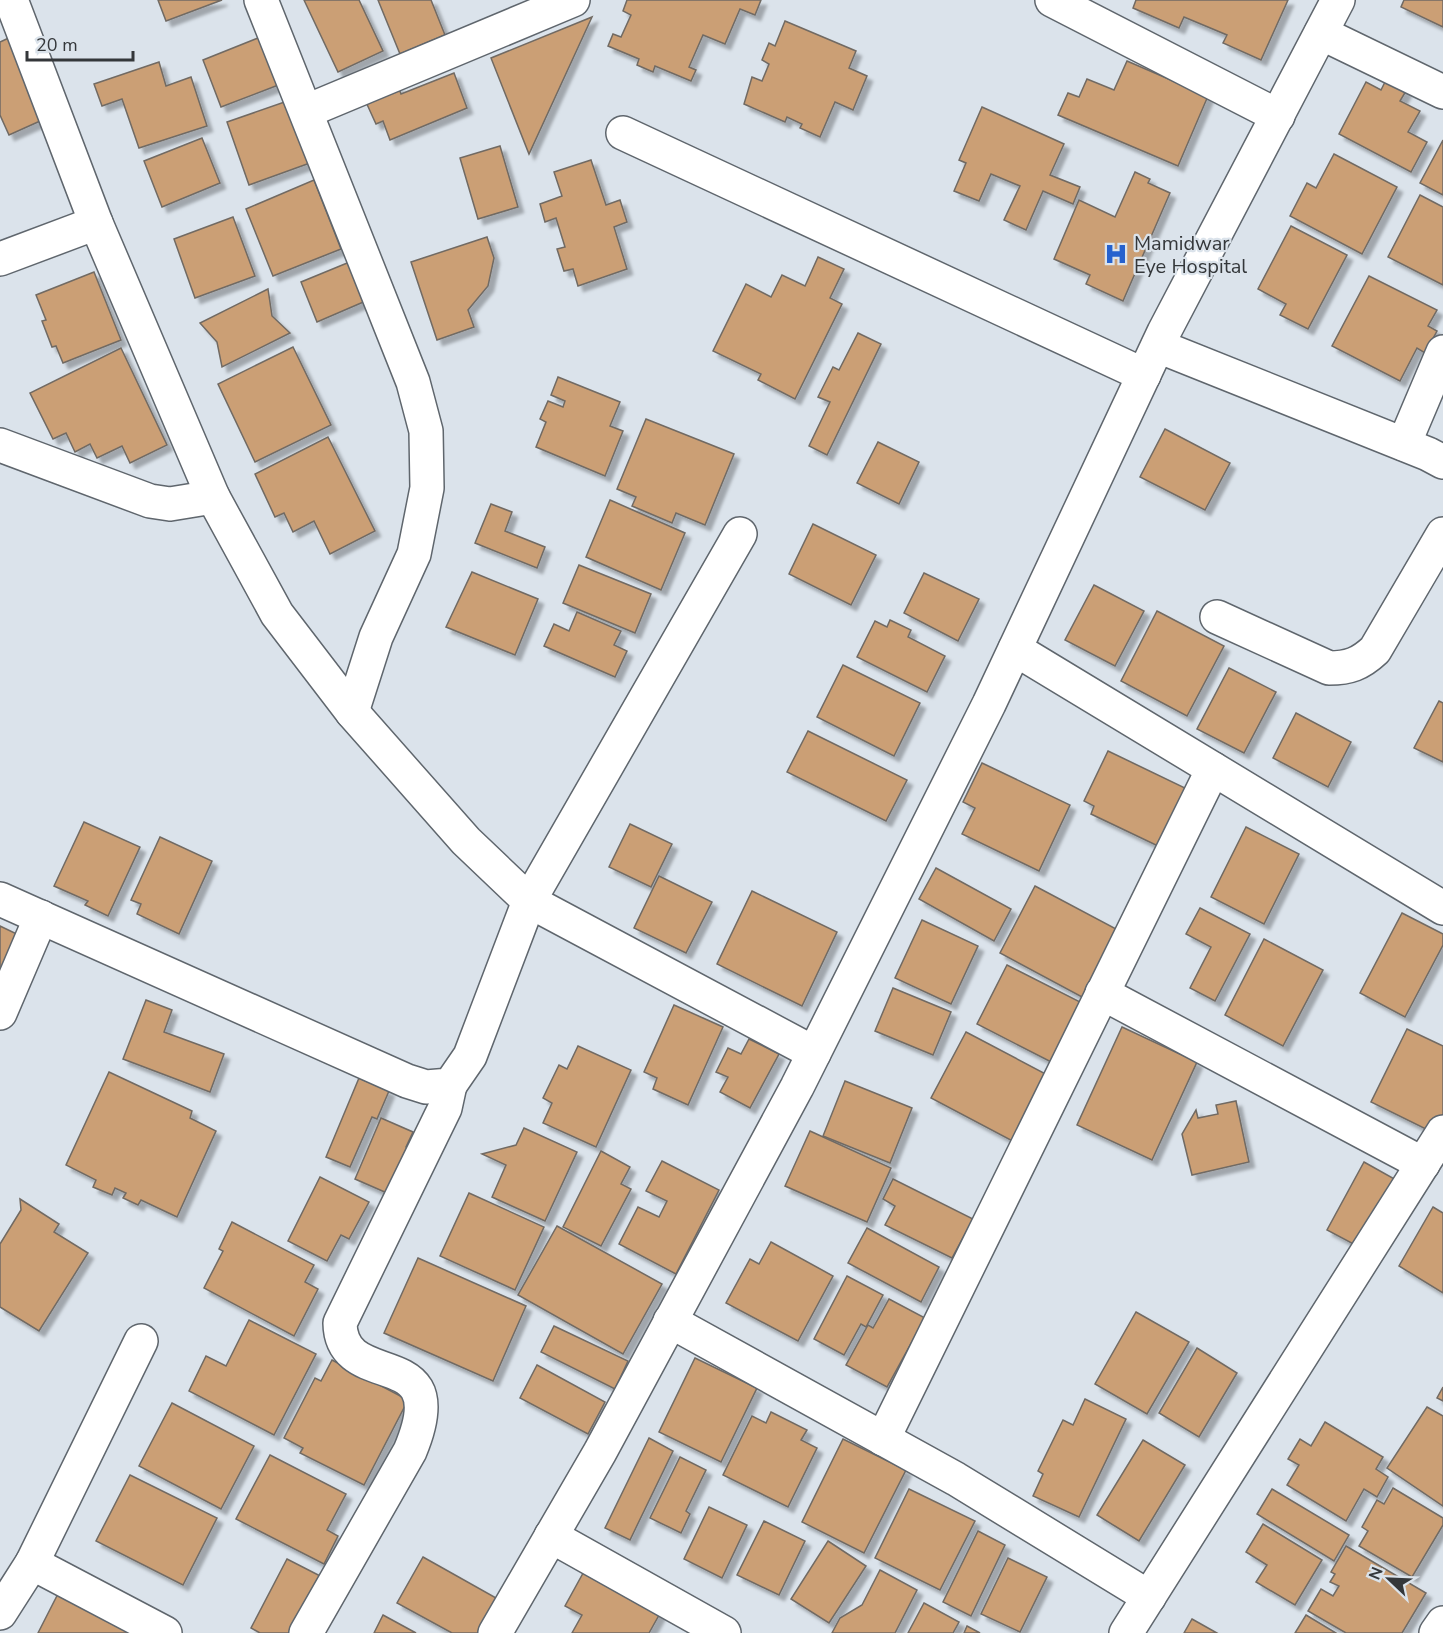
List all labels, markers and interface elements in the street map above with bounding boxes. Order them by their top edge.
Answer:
scale bar [27,24,134,62]
text: 20 m [36,33,78,57]
place label: Mamidwar Eye Hospital [1134,230,1247,280]
hospital icon: Mamidwar Eye Hospital [1103,241,1129,267]
north arrow [1359,1549,1419,1609]
text: N [1364,1564,1389,1583]

